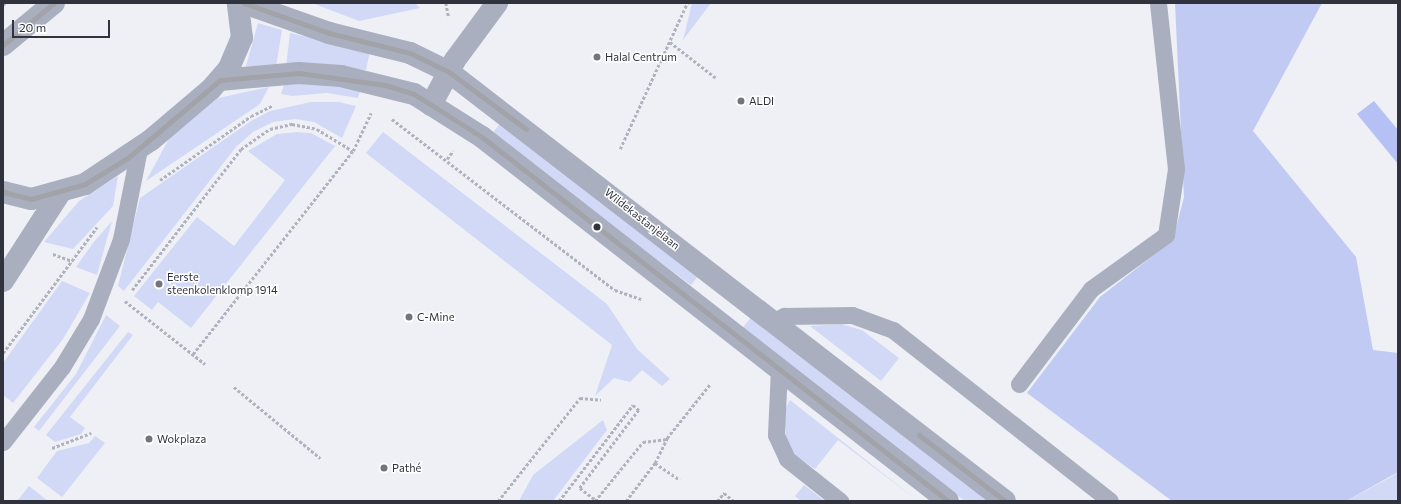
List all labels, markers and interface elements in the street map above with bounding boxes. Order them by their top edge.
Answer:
scale bar [14,12,112,38]
text: 20 m [19,20,46,34]
place label: Halal Centrum [605,50,677,64]
marker: Halal Centrum [592,52,602,62]
place label: ALDI [749,94,774,108]
marker: ALDI [736,96,746,106]
street label: Wildekastanjelaan [602,186,682,252]
unlabelled marker [592,222,602,232]
place label: Eerste steenkolenklomp 1914 [167,271,278,297]
marker: Eerste steenkolenklomp 1914 [154,279,164,289]
place label: C-Mine [417,310,454,324]
marker: C-Mine [404,312,414,322]
place label: Wokplaza [157,432,206,446]
marker: Wokplaza [144,434,154,444]
place label: Pathé [392,461,421,475]
marker: Pathé [379,463,389,473]

